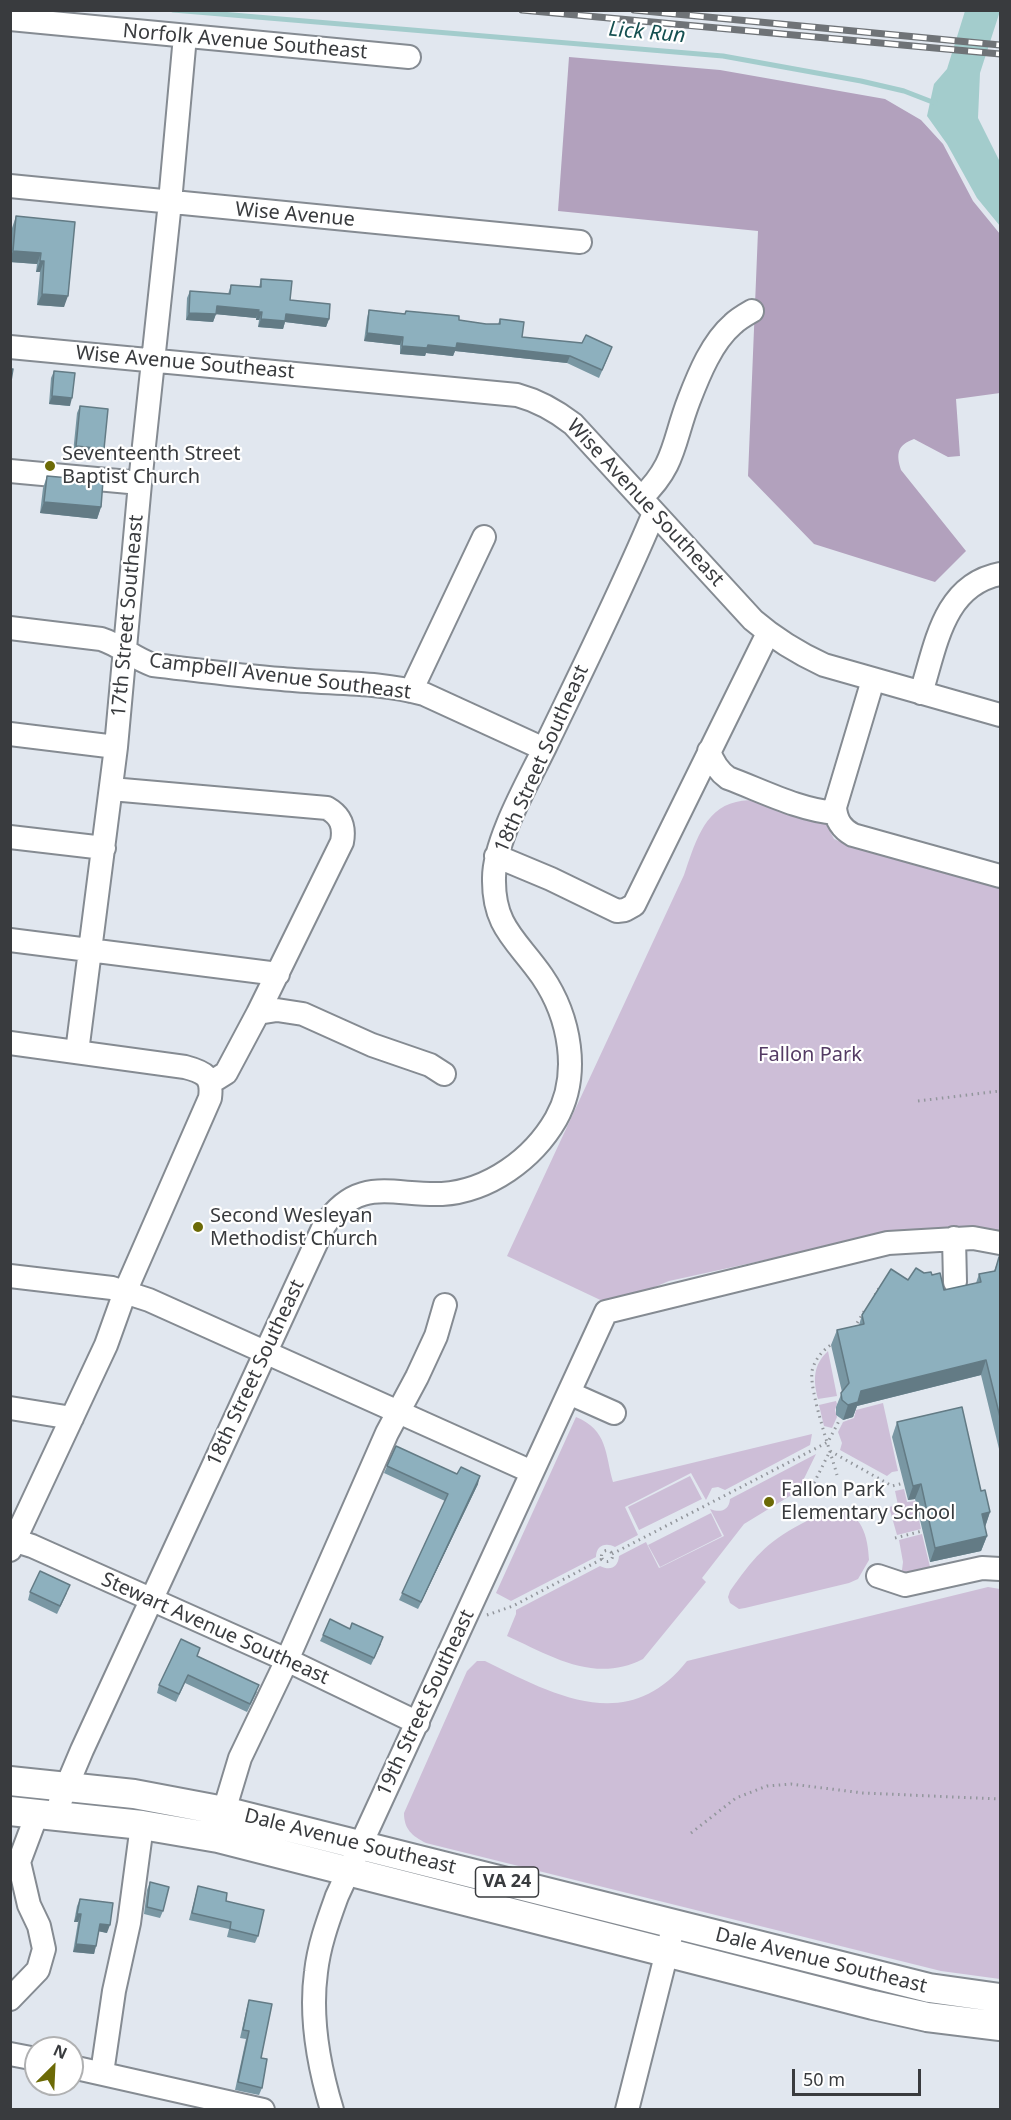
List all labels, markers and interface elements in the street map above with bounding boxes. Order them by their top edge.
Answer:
water label: Lick Run [607,17,687,49]
street label: Norfolk Avenue Southeast [122,19,368,65]
street label: Wise Avenue [234,198,356,232]
street label: Wise Avenue Southeast [75,341,295,385]
street label: Wise Avenue Southeast [561,415,729,591]
place label: Seventeenth Street Baptist Church [62,442,240,489]
marker: Seventeenth Street Baptist Church [43,459,57,473]
street label: 17th Street Southeast [107,514,149,718]
street label: Campbell Avenue Southeast [148,649,412,705]
street label: 18th Street Southeast [490,661,594,857]
park label: Fallon Park [758,1043,862,1067]
place label: Second Wesleyan Methodist Church [210,1204,378,1251]
marker: Second Wesleyan Methodist Church [191,1220,205,1234]
street label: 18th Street Southeast [202,1276,310,1470]
place label: Fallon Park Elementary School [781,1478,955,1525]
marker: Fallon Park Elementary School [762,1495,776,1509]
street label: Stewart Avenue Southeast [98,1568,332,1690]
street label: 19th Street Southeast [372,1606,480,1800]
street label: Dale Avenue Southeast [242,1804,458,1880]
road number: VA 24 [476,1867,538,1897]
street label: Dale Avenue Southeast [713,1923,929,1999]
north arrow [24,2036,84,2096]
text: N [50,2039,71,2064]
scale bar [795,2057,924,2095]
text: 50 m [803,2067,845,2091]

